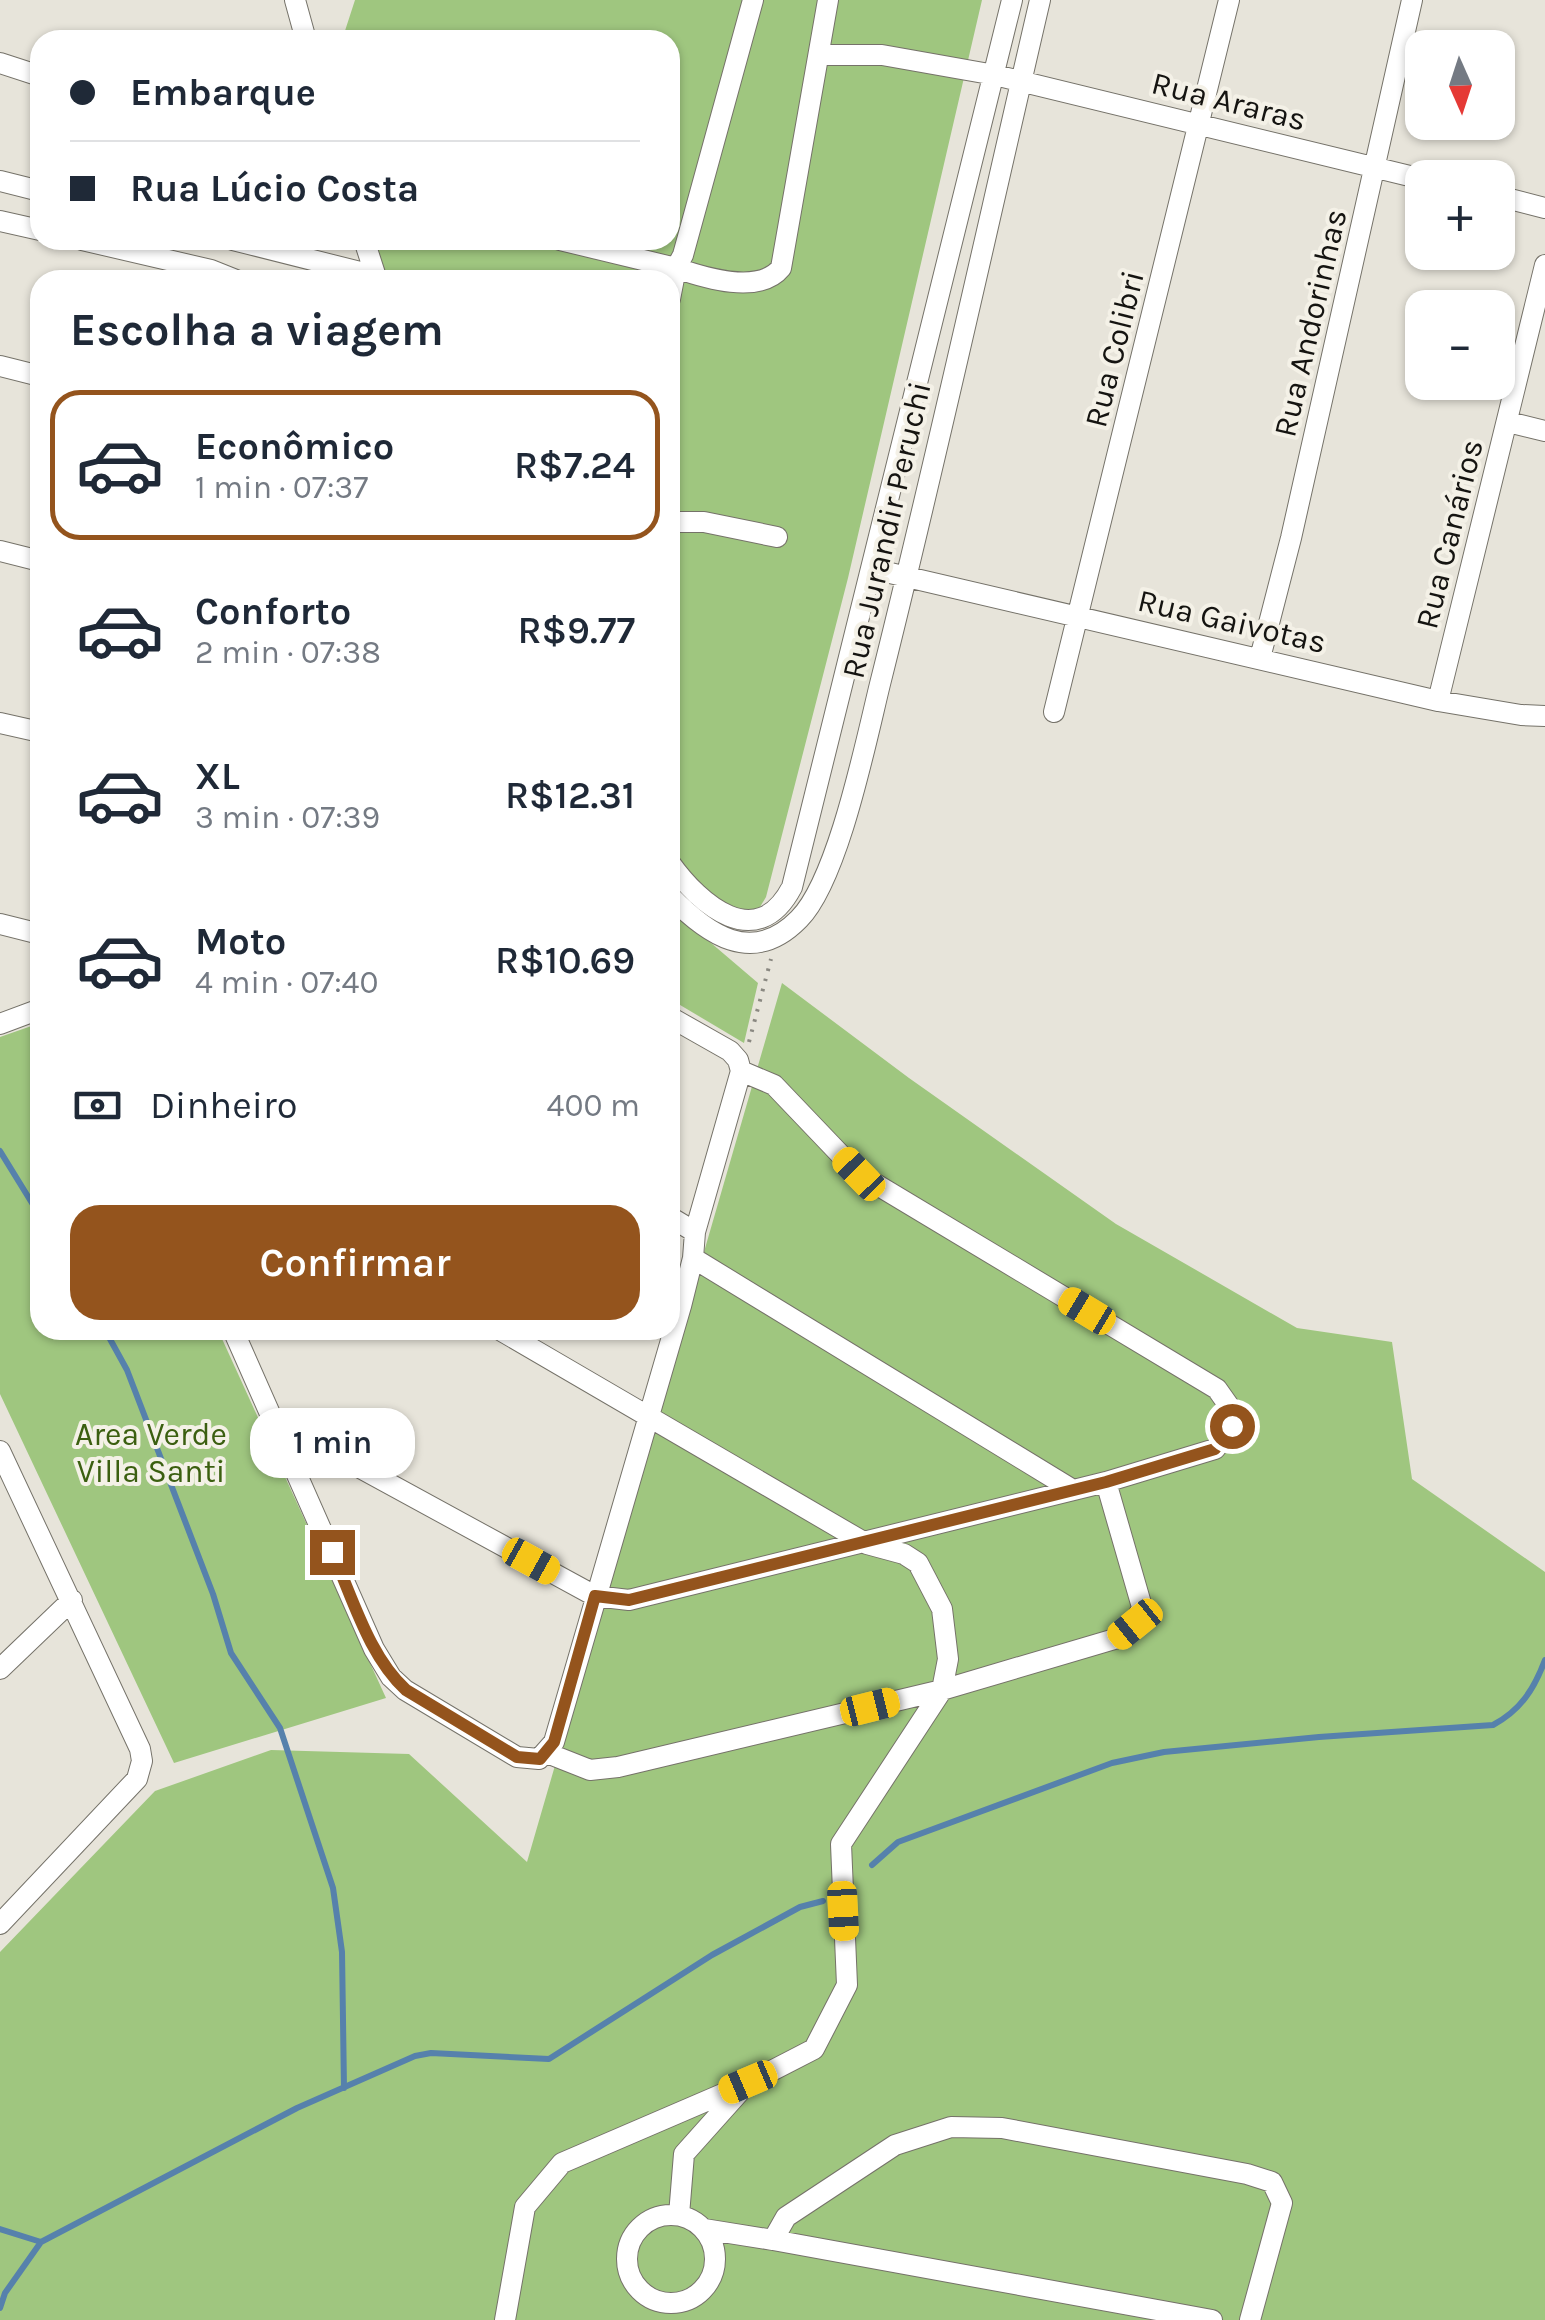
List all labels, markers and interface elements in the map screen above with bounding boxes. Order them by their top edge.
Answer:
north arrow [1405,30,1515,140]
map controls [1405,30,1515,400]
street label: Rua Araras [1148,64,1310,139]
text: Embarque [130,70,316,115]
button: + [1405,160,1515,270]
text: Rua Lúcio Costa [130,166,419,211]
street label: Rua Andorinhas [1266,206,1355,441]
street label: Rua Colibri [1077,267,1152,431]
button: − [1405,290,1515,400]
text: Escolha a viagem [70,304,444,356]
street label: Rua Jurandir Peruchi [834,378,939,682]
icon: car [75,420,165,510]
text: Econômico [195,424,394,469]
street label: Rua Canários [1408,436,1491,633]
text: R$7.24 [514,443,635,488]
text: 1 min · 07:37 [195,469,368,506]
street label: Rua Gaivotas [1134,582,1330,661]
icon: car [75,585,165,675]
text: Conforto [195,589,351,634]
text: R$9.77 [517,608,635,653]
text: 2 min · 07:38 [195,634,381,671]
icon: car [75,750,165,840]
text: XL [195,754,240,799]
text: R$12.31 [505,773,635,818]
text: 3 min · 07:39 [195,799,380,836]
icon: car [75,915,165,1005]
text: Moto [195,919,286,964]
text: R$10.69 [495,938,635,983]
text: 4 min · 07:40 [195,964,378,1001]
icon: cash [70,1078,125,1133]
text: Dinheiro [150,1083,298,1128]
text: 400 m [547,1087,640,1124]
car [827,1142,891,1206]
button: Confirmar [70,1205,640,1320]
car [1054,1283,1120,1339]
route start [1210,1404,1255,1449]
callout: 1 min [250,1407,414,1477]
park label: Area Verde Villa Santi [75,1416,227,1490]
text: 1 min [293,1424,372,1461]
route end [310,1530,355,1575]
car [497,1533,565,1589]
car [1102,1593,1168,1655]
car [837,1685,903,1729]
car [826,1880,860,1942]
car [715,2056,781,2108]

